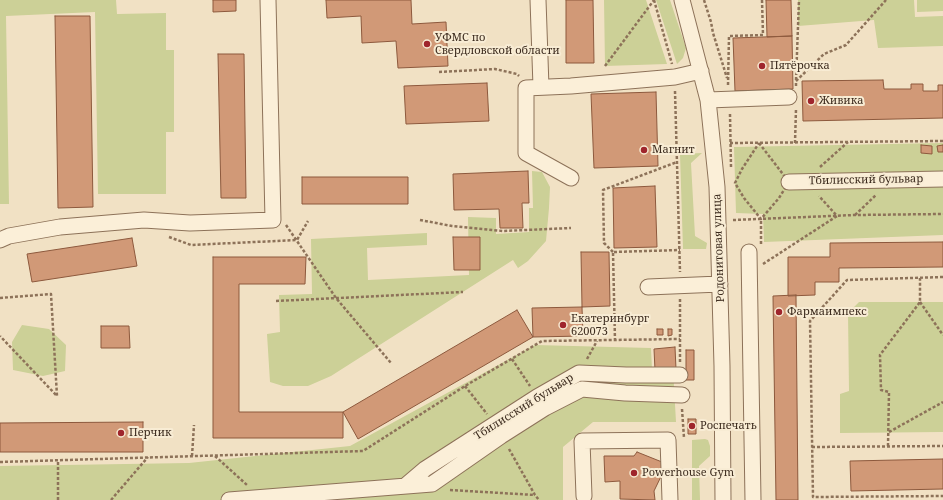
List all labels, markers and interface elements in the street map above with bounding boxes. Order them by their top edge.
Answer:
place label: УФМС по Свердловской области [435,31,560,57]
marker: УФМС по Свердловской области [422,39,432,49]
place label: Пятёрочка [770,59,830,73]
marker: Пятёрочка [757,61,767,71]
place label: Живика [819,94,863,108]
marker: Живика [806,96,816,106]
place label: Магнит [652,143,695,157]
marker: Магнит [639,145,649,155]
street label: Тбилисский бульвар [809,172,923,188]
street label: Родонитовая улица [711,193,727,303]
place label: Фармаимпекс [787,305,867,319]
marker: Фармаимпекс [774,307,784,317]
place label: Екатеринбург 620073 [571,312,649,338]
marker: Екатеринбург 620073 [558,320,568,330]
street label: Тбилисский бульвар [472,371,576,443]
place label: Роспечать [700,419,757,433]
marker: Роспечать [687,421,697,431]
place label: Перчик [129,426,171,440]
marker: Перчик [116,428,126,438]
place label: Powerhouse Gym [642,466,734,480]
marker: Powerhouse Gym [629,468,639,478]

